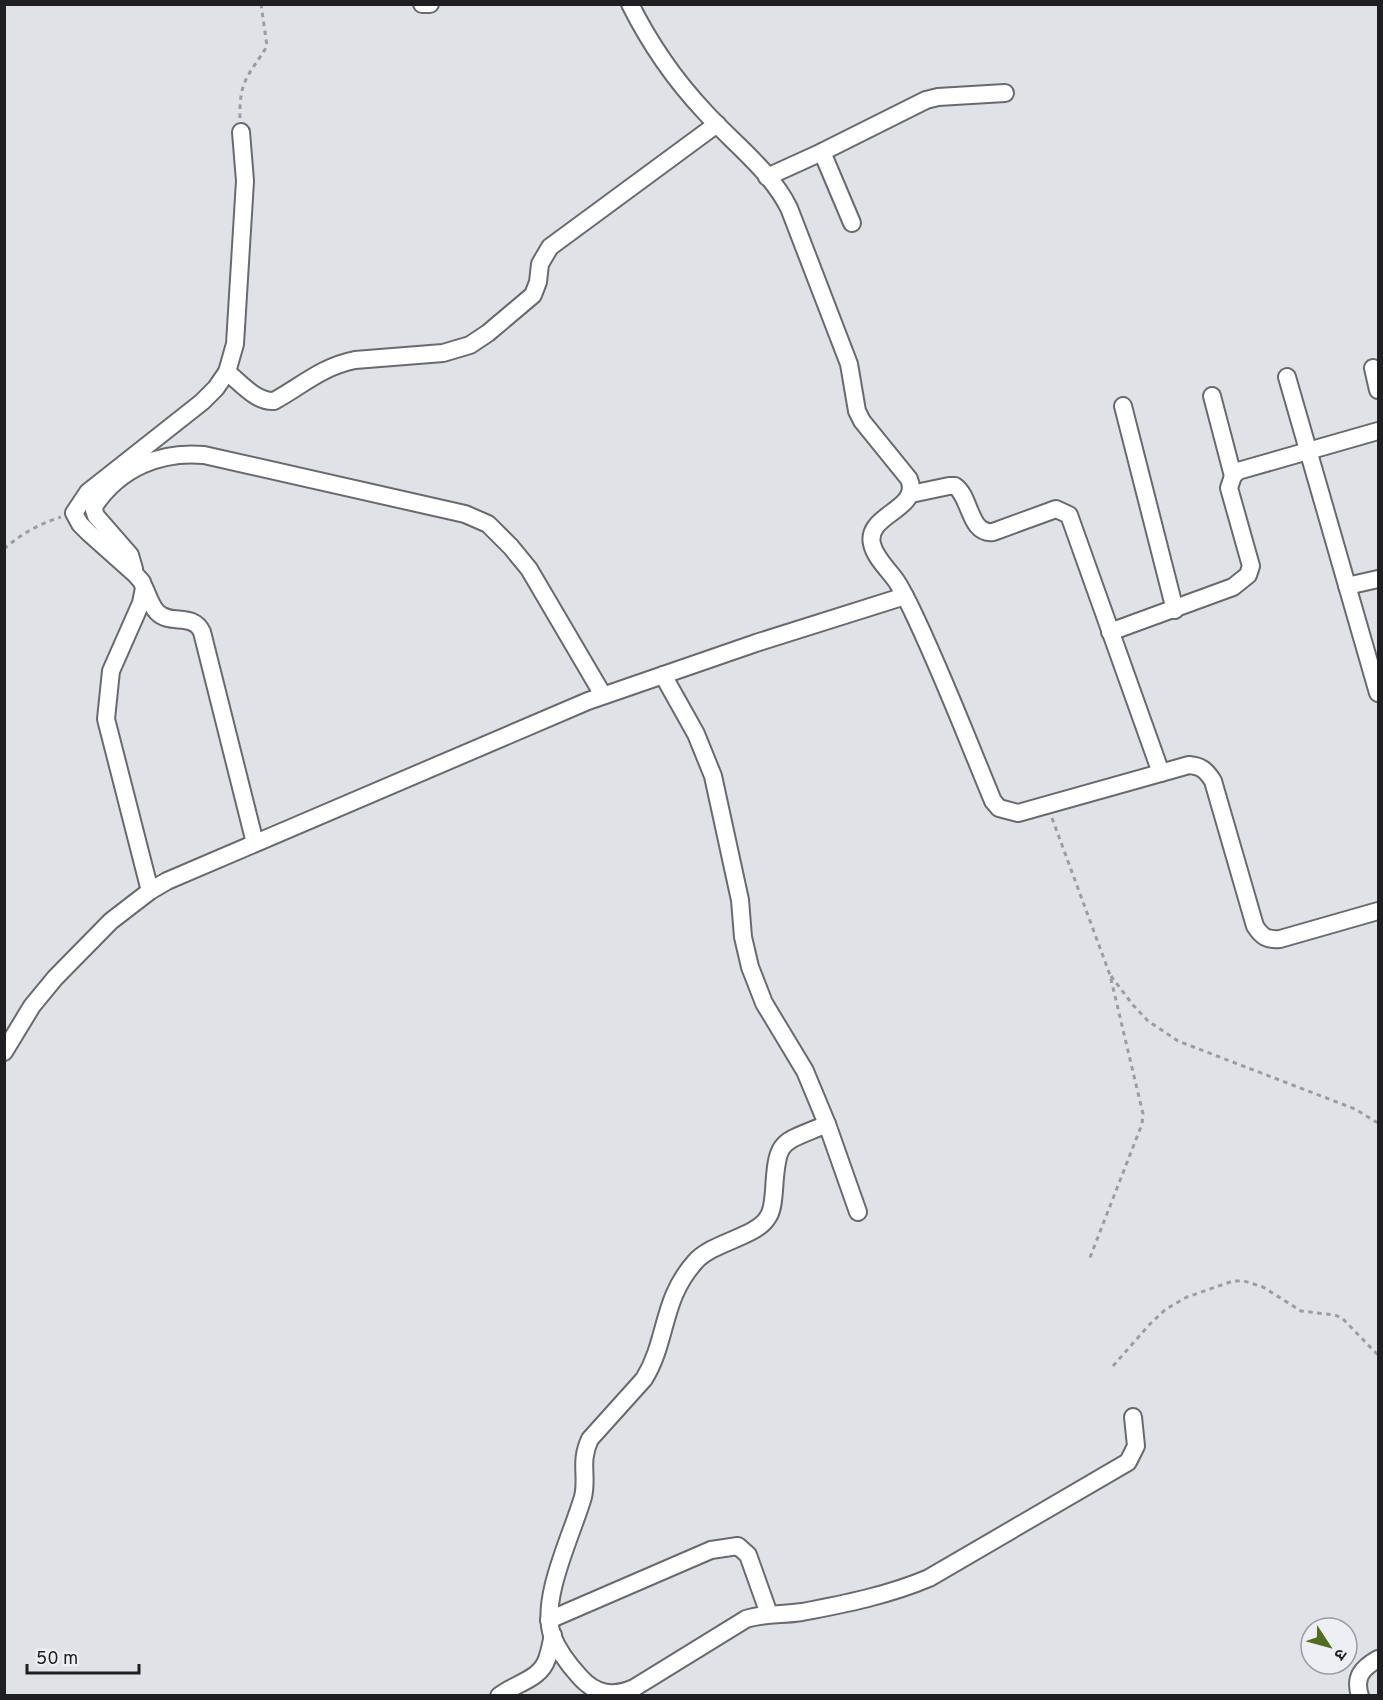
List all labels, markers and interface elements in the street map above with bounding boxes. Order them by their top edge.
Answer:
north arrow [1299,1616,1359,1676]
scale bar [27,1637,140,1675]
text: उ [1328,1644,1350,1664]
text: 50 m [36,1648,78,1671]

